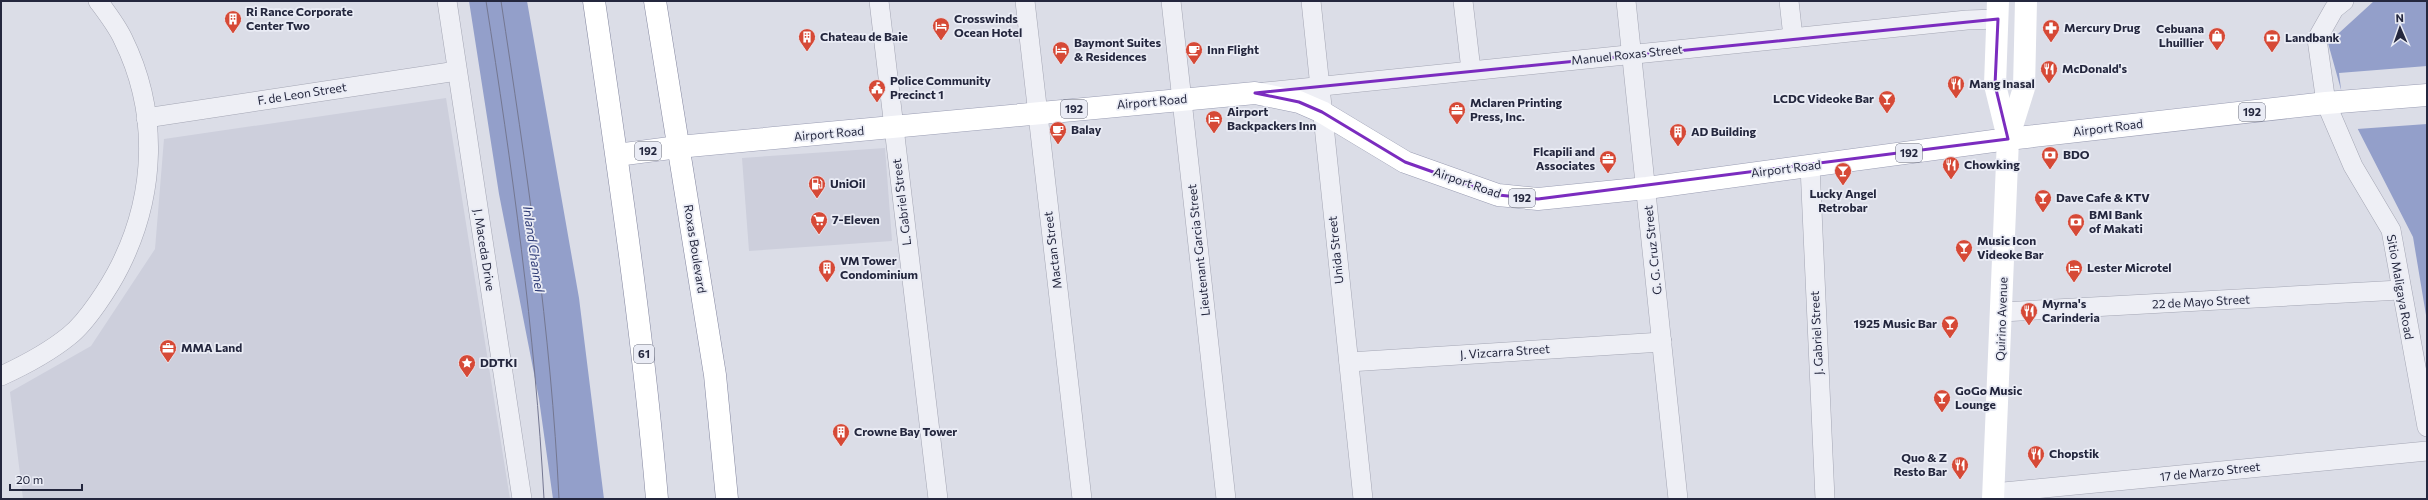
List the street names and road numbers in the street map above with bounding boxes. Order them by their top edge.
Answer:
street label: Manuel Roxas Street [1571,41,1683,67]
street label: F. de Leon Street [256,79,347,107]
street label: Airport Road [1116,91,1188,111]
road number: 192 [1061,100,1087,118]
road number: 192 [2239,103,2265,121]
street label: Airport Road [2072,116,2144,138]
street label: Airport Road [793,123,865,143]
road number: 192 [635,142,661,160]
road number: 192 [1896,144,1922,162]
street label: Airport Road [1750,157,1822,179]
street label: L. Gabriel Street [889,158,913,246]
street label: Airport Road [1432,164,1503,200]
street label: Lieutenant Garcia Street [1184,183,1212,317]
road number: 192 [1509,189,1535,207]
street label: Roxas Boulevard [682,203,710,294]
street label: G. G. Cruz Street [1640,205,1664,295]
street label: J. Maceda Drive [471,208,498,292]
street label: Mactan Street [1040,211,1064,290]
street label: Unida Street [1324,215,1346,285]
street label: Sitio Maligaya Road [2385,233,2417,341]
street label: Quirino Avenue [1993,277,2009,361]
street label: J. Gabriel Street [1807,290,1826,375]
street label: 22 de Mayo Street [2152,291,2250,311]
street label: J. Vizcarra Street [1460,341,1550,362]
road number: 61 [634,345,654,363]
street label: 17 de Marzo Street [2159,459,2261,483]

